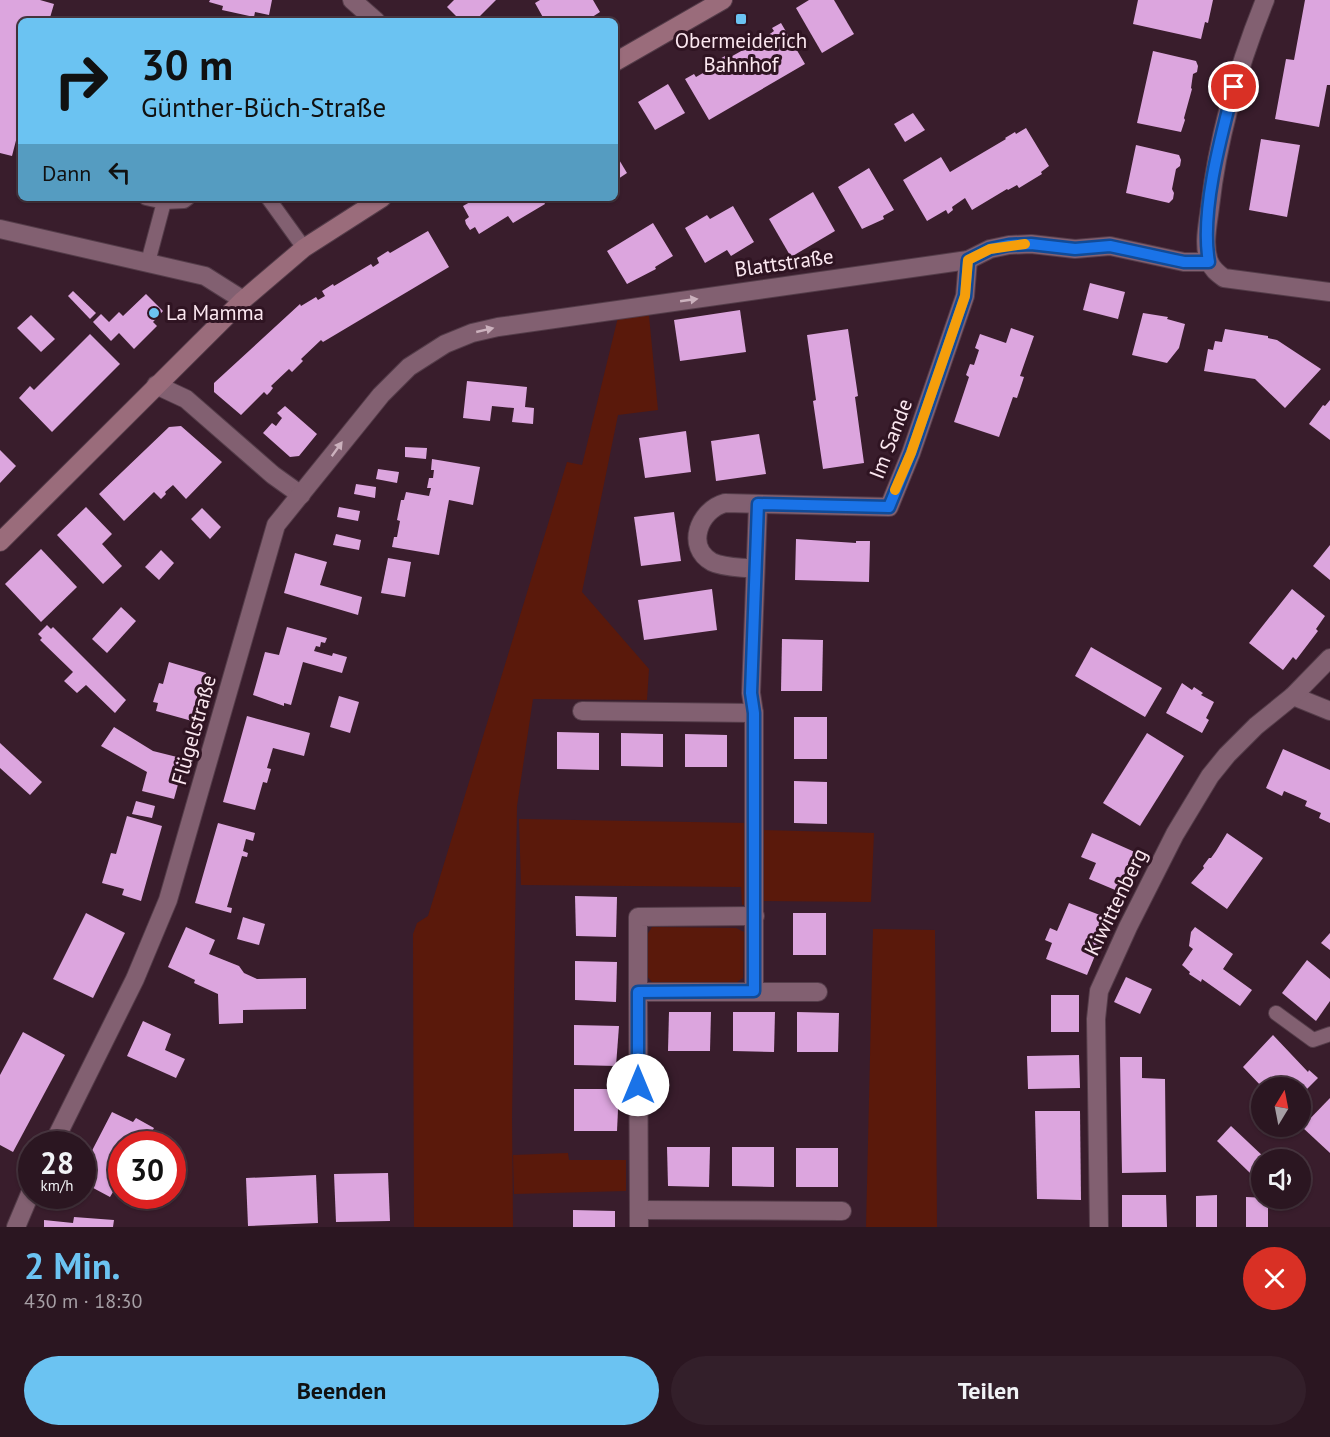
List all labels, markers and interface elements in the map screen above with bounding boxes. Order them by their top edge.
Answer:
marker: Obermeiderich Bahnhof [734,12,748,26]
place label: Obermeiderich Bahnhof [675,27,807,78]
text: 30 m [141,37,233,92]
icon: right [42,42,120,120]
pin [1208,61,1259,112]
icon: arrive [1217,70,1250,103]
text: Günther-Büch-Straße [141,90,386,124]
icon: left [103,156,136,189]
text: Dann [42,159,91,187]
street label: Blattstraße [733,242,835,283]
one-way arrow [680,295,699,304]
place label: La Mamma [166,299,264,326]
marker: La Mamma [147,306,161,320]
one-way arrow [476,324,494,334]
street label: Im Sande [863,395,918,483]
one-way arrow [331,442,343,458]
street label: Flügelstraße [165,672,222,788]
street label: Kiwittenberg [1078,844,1153,960]
position arrow [606,1053,670,1117]
north arrow [1251,1077,1311,1137]
map controls [1251,1077,1311,1209]
speed limit sign: 30 [108,1131,186,1209]
text: 28 [40,1143,74,1182]
button: sound [1251,1149,1311,1209]
text: km/h [41,1176,73,1195]
text: 2 Min. [24,1242,120,1289]
button: close [1243,1247,1306,1310]
text: 430 m · 18:30 [24,1288,142,1314]
button: Beenden [24,1356,659,1425]
button: Teilen [671,1356,1306,1425]

